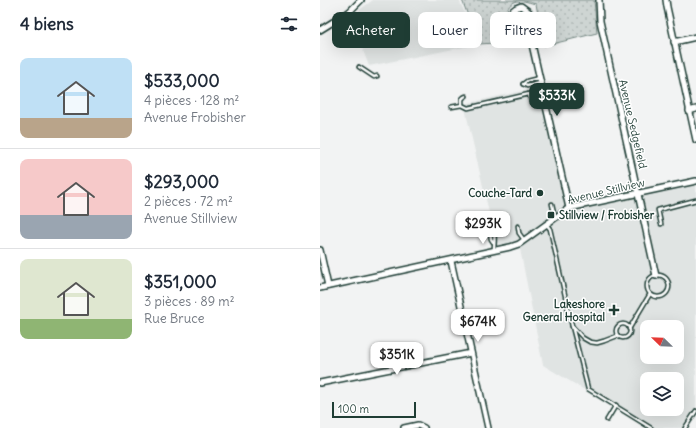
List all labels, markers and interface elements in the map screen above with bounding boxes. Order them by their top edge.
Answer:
chip: Acheter [332,12,410,48]
chip: Louer [418,12,482,48]
chip: Filtres [490,12,556,48]
text: 4 biens [20,13,74,35]
icon: filters [278,13,300,35]
text: $533,000 [144,70,220,92]
icon: home [52,74,100,122]
street label: Avenue Sedgefield [616,78,650,170]
pin: $533K [529,83,585,117]
text: $533K [538,87,576,104]
text: 4 pièces · 128 m² [144,92,239,109]
text: Avenue Frobisher [144,109,246,126]
text: $293,000 [144,171,219,193]
icon: home [52,175,100,223]
street label: Avenue Stillview [566,175,646,207]
place label: Couche-Tard [468,186,533,200]
marker: Couche-Tard [535,188,545,198]
text: 2 pièces · 72 m² [144,193,233,210]
place label: Stillview / Frobisher [559,208,655,222]
text: Avenue Stillview [144,210,237,227]
marker: Stillview / Frobisher [546,210,556,220]
pin: $293K [455,211,511,245]
text: $293K [464,215,502,232]
text: $351,000 [144,271,217,293]
icon: home [52,275,100,323]
text: 3 pièces · 89 m² [144,293,235,310]
place label: Lakeshore General Hospital [523,297,605,325]
marker: Lakeshore General Hospital [608,304,620,316]
pin: $674K [450,309,506,343]
text: Rue Bruce [144,310,205,327]
text: $674K [460,313,496,330]
north arrow [640,320,684,364]
map controls [640,320,684,416]
pin: $351K [369,342,425,376]
text: $351K [379,346,415,363]
button: layers [640,372,684,416]
scale bar [332,400,416,419]
text: 100 m [338,402,369,416]

